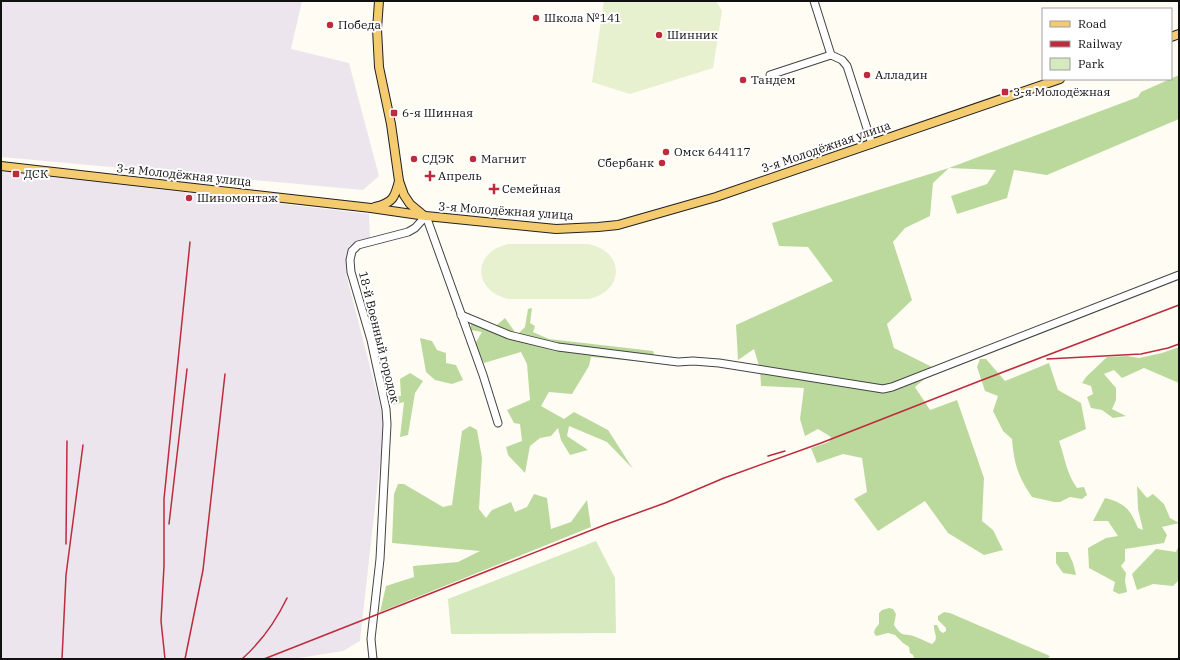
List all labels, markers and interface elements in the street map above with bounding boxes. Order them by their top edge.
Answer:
legend [1042,8,1172,80]
place label: Школа №141 [544,10,621,25]
marker: Школа №141 [531,13,541,23]
text: Road [1078,16,1107,31]
place label: Победа [338,17,382,32]
marker: Победа [325,20,335,30]
place label: Шинник [667,27,718,42]
marker: Шинник [654,30,664,40]
text: Railway [1078,36,1123,51]
text: Park [1078,56,1104,71]
place label: Алладин [875,67,928,82]
marker: Алладин [862,70,872,80]
place label: Тандем [751,72,796,87]
marker: Тандем [738,75,748,85]
place label: 3-я Молодёжная [1013,84,1110,99]
marker: 3-я Молодёжная [1000,87,1010,97]
place label: 6-я Шинная [402,105,473,120]
marker: 6-я Шинная [389,108,399,118]
street label: 3-я Молодёжная улица [759,117,893,176]
place label: Омск 644117 [674,144,751,159]
marker: Омск 644117 [661,147,671,157]
place label: СДЭК [422,151,455,166]
place label: Магнит [481,151,526,166]
marker: СДЭК [409,154,419,164]
marker: Магнит [468,154,478,164]
place label: Сбербанк [598,155,654,170]
marker: Сбербанк [657,158,667,168]
street label: 3-я Молодёжная улица [116,160,253,189]
place label: ДСК [24,166,49,181]
place label: Апрель [438,168,482,183]
marker: ДСК [11,169,21,179]
marker: Апрель [425,171,435,181]
place label: Семейная [502,181,561,196]
marker: Семейная [489,184,499,194]
place label: Шиномонтаж [197,190,278,205]
marker: Шиномонтаж [184,193,194,203]
street label: 3-я Молодёжная улица [438,198,575,223]
street label: 18-й Военный городок [356,270,403,404]

